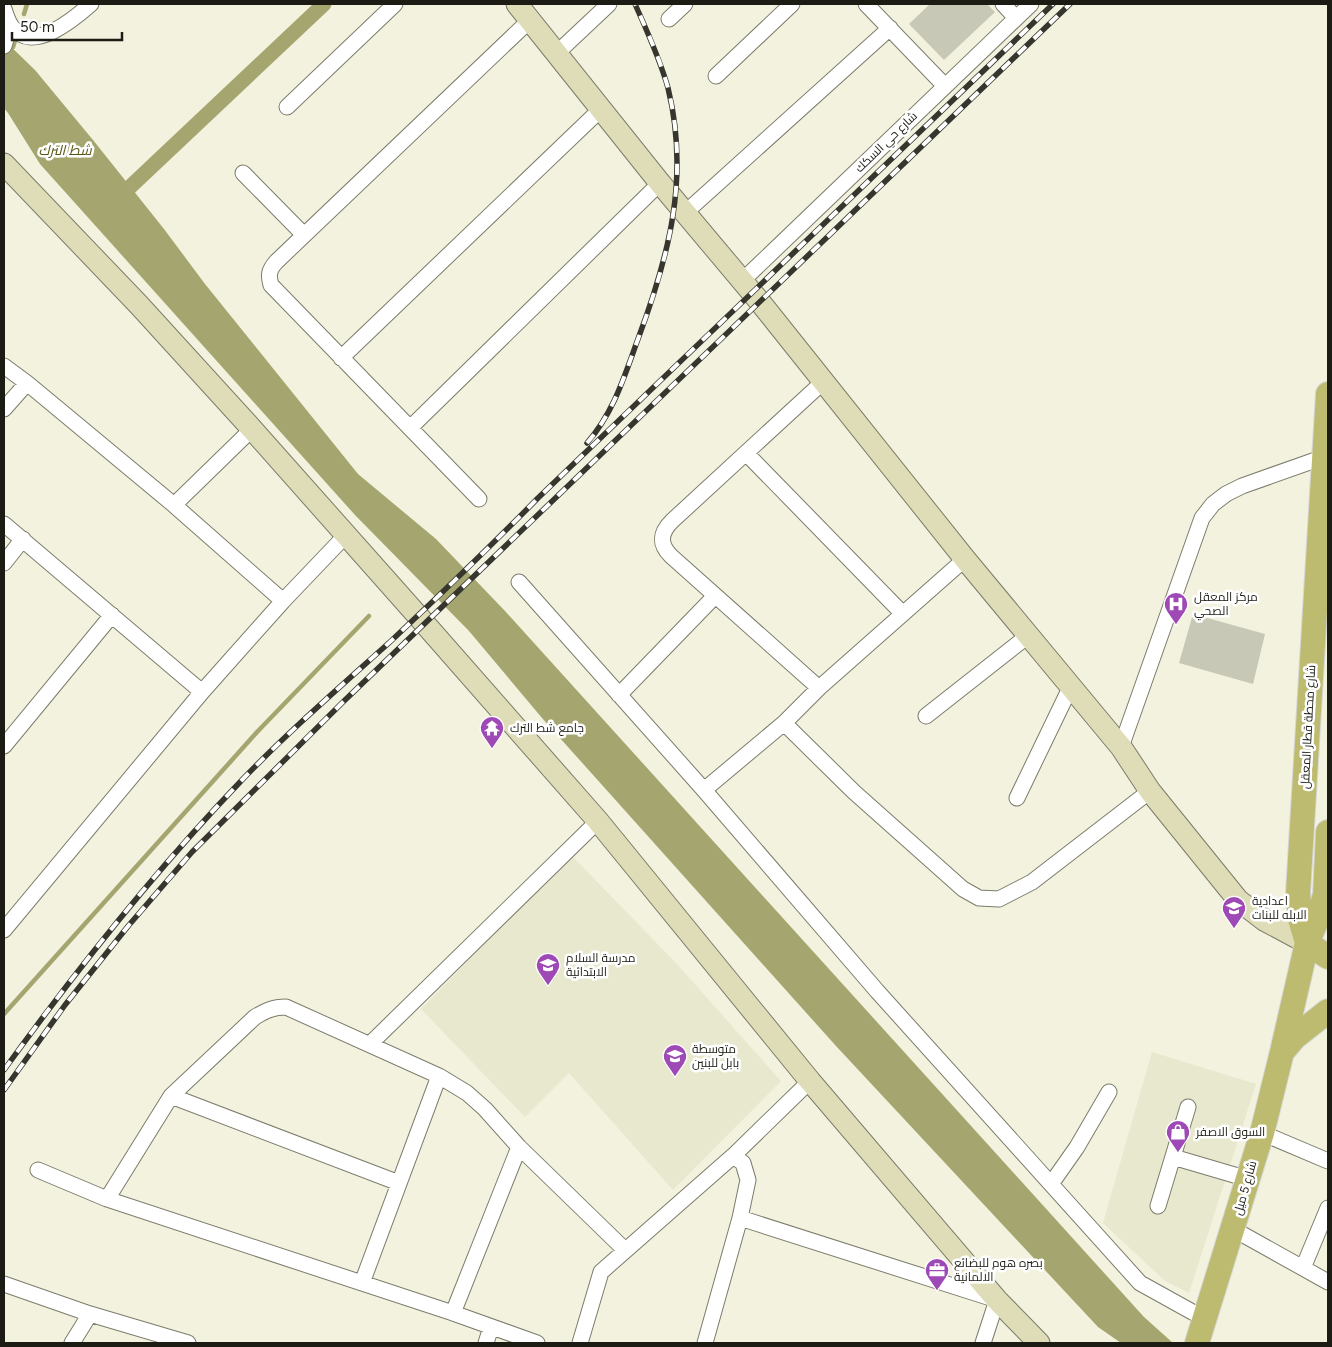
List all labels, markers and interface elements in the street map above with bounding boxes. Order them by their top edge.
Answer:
scale bar [12,10,122,42]
text: 50 m [20,18,55,36]
street label: شارع حي السكك [852,109,922,177]
water label: شط الترك [38,142,92,159]
place label: مركز المعقل الصحي [1194,590,1258,621]
hospital icon: مركز المعقل الصحي [1163,591,1189,625]
street label: شارع محطة قطار المعقل [1298,665,1319,789]
temple icon: جامع شط الترك [479,715,505,749]
place label: جامع شط الترك [510,721,584,736]
place label: اعدادية الابله للبنات [1252,894,1307,922]
school or university icon: اعدادية الابله للبنات [1221,895,1247,929]
place label: مدرسة السلام الابتدائية [566,951,636,979]
school or university icon: مدرسة السلام الابتدائية [535,952,561,986]
place label: متوسطة بابل للبنين [692,1042,739,1070]
school or university icon: متوسطة بابل للبنين [662,1043,688,1077]
shop icon: السوق الاصفر [1165,1119,1191,1153]
place label: السوق الاصفر [1195,1125,1265,1139]
street label: شارع 5 ميل [1231,1159,1260,1217]
place label: بصره هوم للبضائع الالمانية [954,1256,1043,1284]
office icon: بصره هوم للبضائع الالمانية [924,1257,950,1291]

